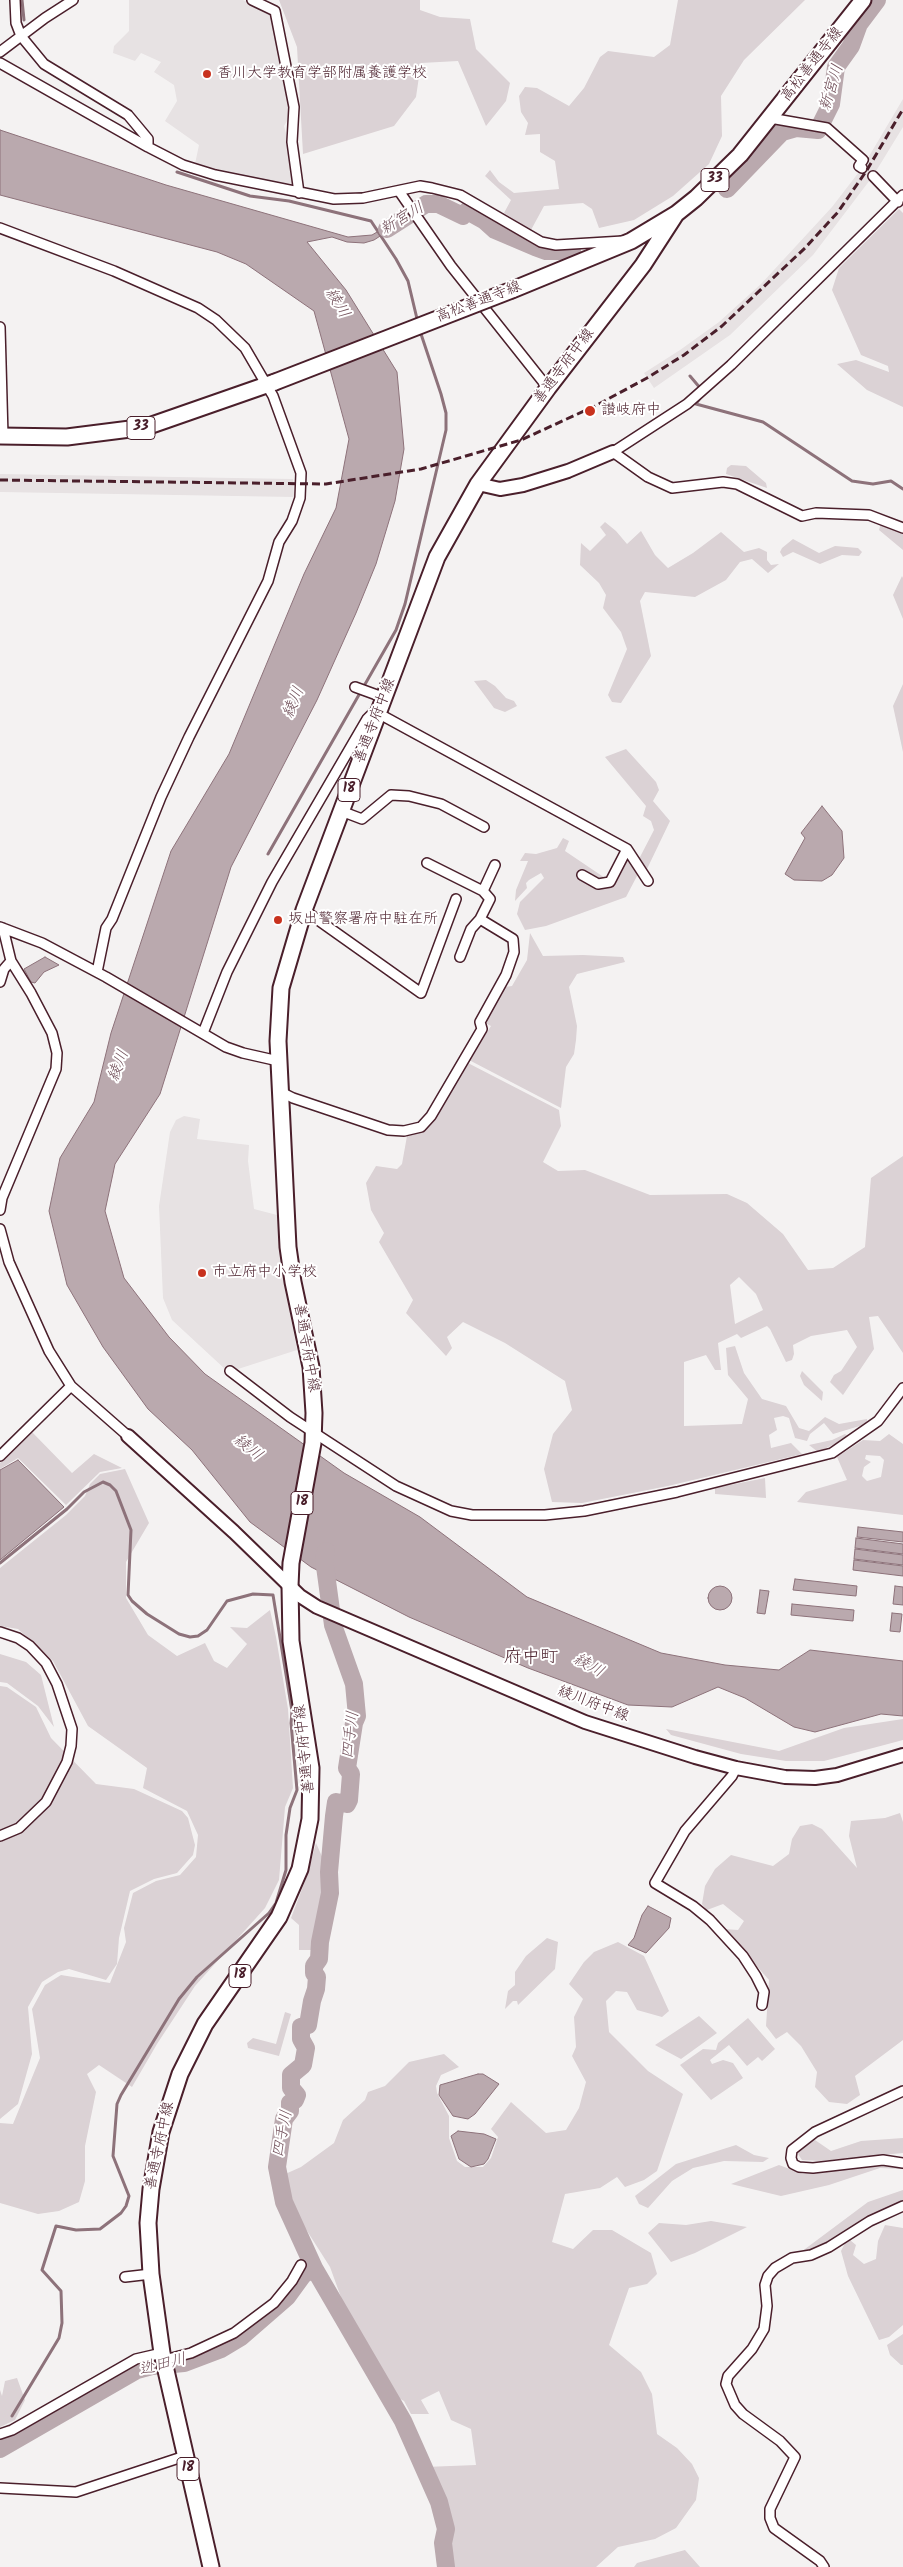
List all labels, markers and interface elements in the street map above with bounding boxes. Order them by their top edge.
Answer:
street label: 高松善通寺線 [778,24,848,106]
water label: 新宮川 [817,62,849,114]
place label: 香川大学教育学部附属養護学校 [217,65,427,83]
marker: 香川大学教育学部附属養護学校 [201,68,213,80]
road number: 33 [701,168,729,192]
water label: 新宮川 [377,199,429,241]
street label: 高松善通寺線 [434,278,524,328]
water label: 綾川 [320,285,352,323]
street label: 善通寺府中線 [531,326,599,408]
place label: 讃岐府中 [601,402,661,420]
marker: 讃岐府中 [583,404,597,418]
road number: 33 [127,416,155,439]
street label: 善通寺府中線 [351,676,401,766]
water label: 綾川 [280,685,310,721]
road number: 18 [338,778,360,802]
place label: 坂出警察署府中駐在所 [288,911,438,929]
marker: 坂出警察署府中駐在所 [272,914,284,926]
water label: 綾川 [105,1048,135,1084]
place label: 市立府中小学校 [212,1264,317,1282]
marker: 市立府中小学校 [196,1267,208,1279]
street label: 善通寺府中線 [288,1302,322,1394]
water label: 綾川 [229,1431,265,1467]
road number: 18 [291,1492,313,1515]
district label: 府中町 [504,1648,558,1670]
water label: 綾川 [569,1651,607,1683]
street label: 綾川府中線 [555,1683,631,1727]
street label: 善通寺府中線 [292,1703,320,1795]
water label: 四手川 [340,1710,364,1760]
road number: 18 [229,1964,251,1988]
street label: 善通寺府中線 [143,2100,179,2192]
water label: 四手川 [270,2109,298,2159]
water label: 迯田川 [137,2351,189,2381]
road number: 18 [177,2458,199,2480]

